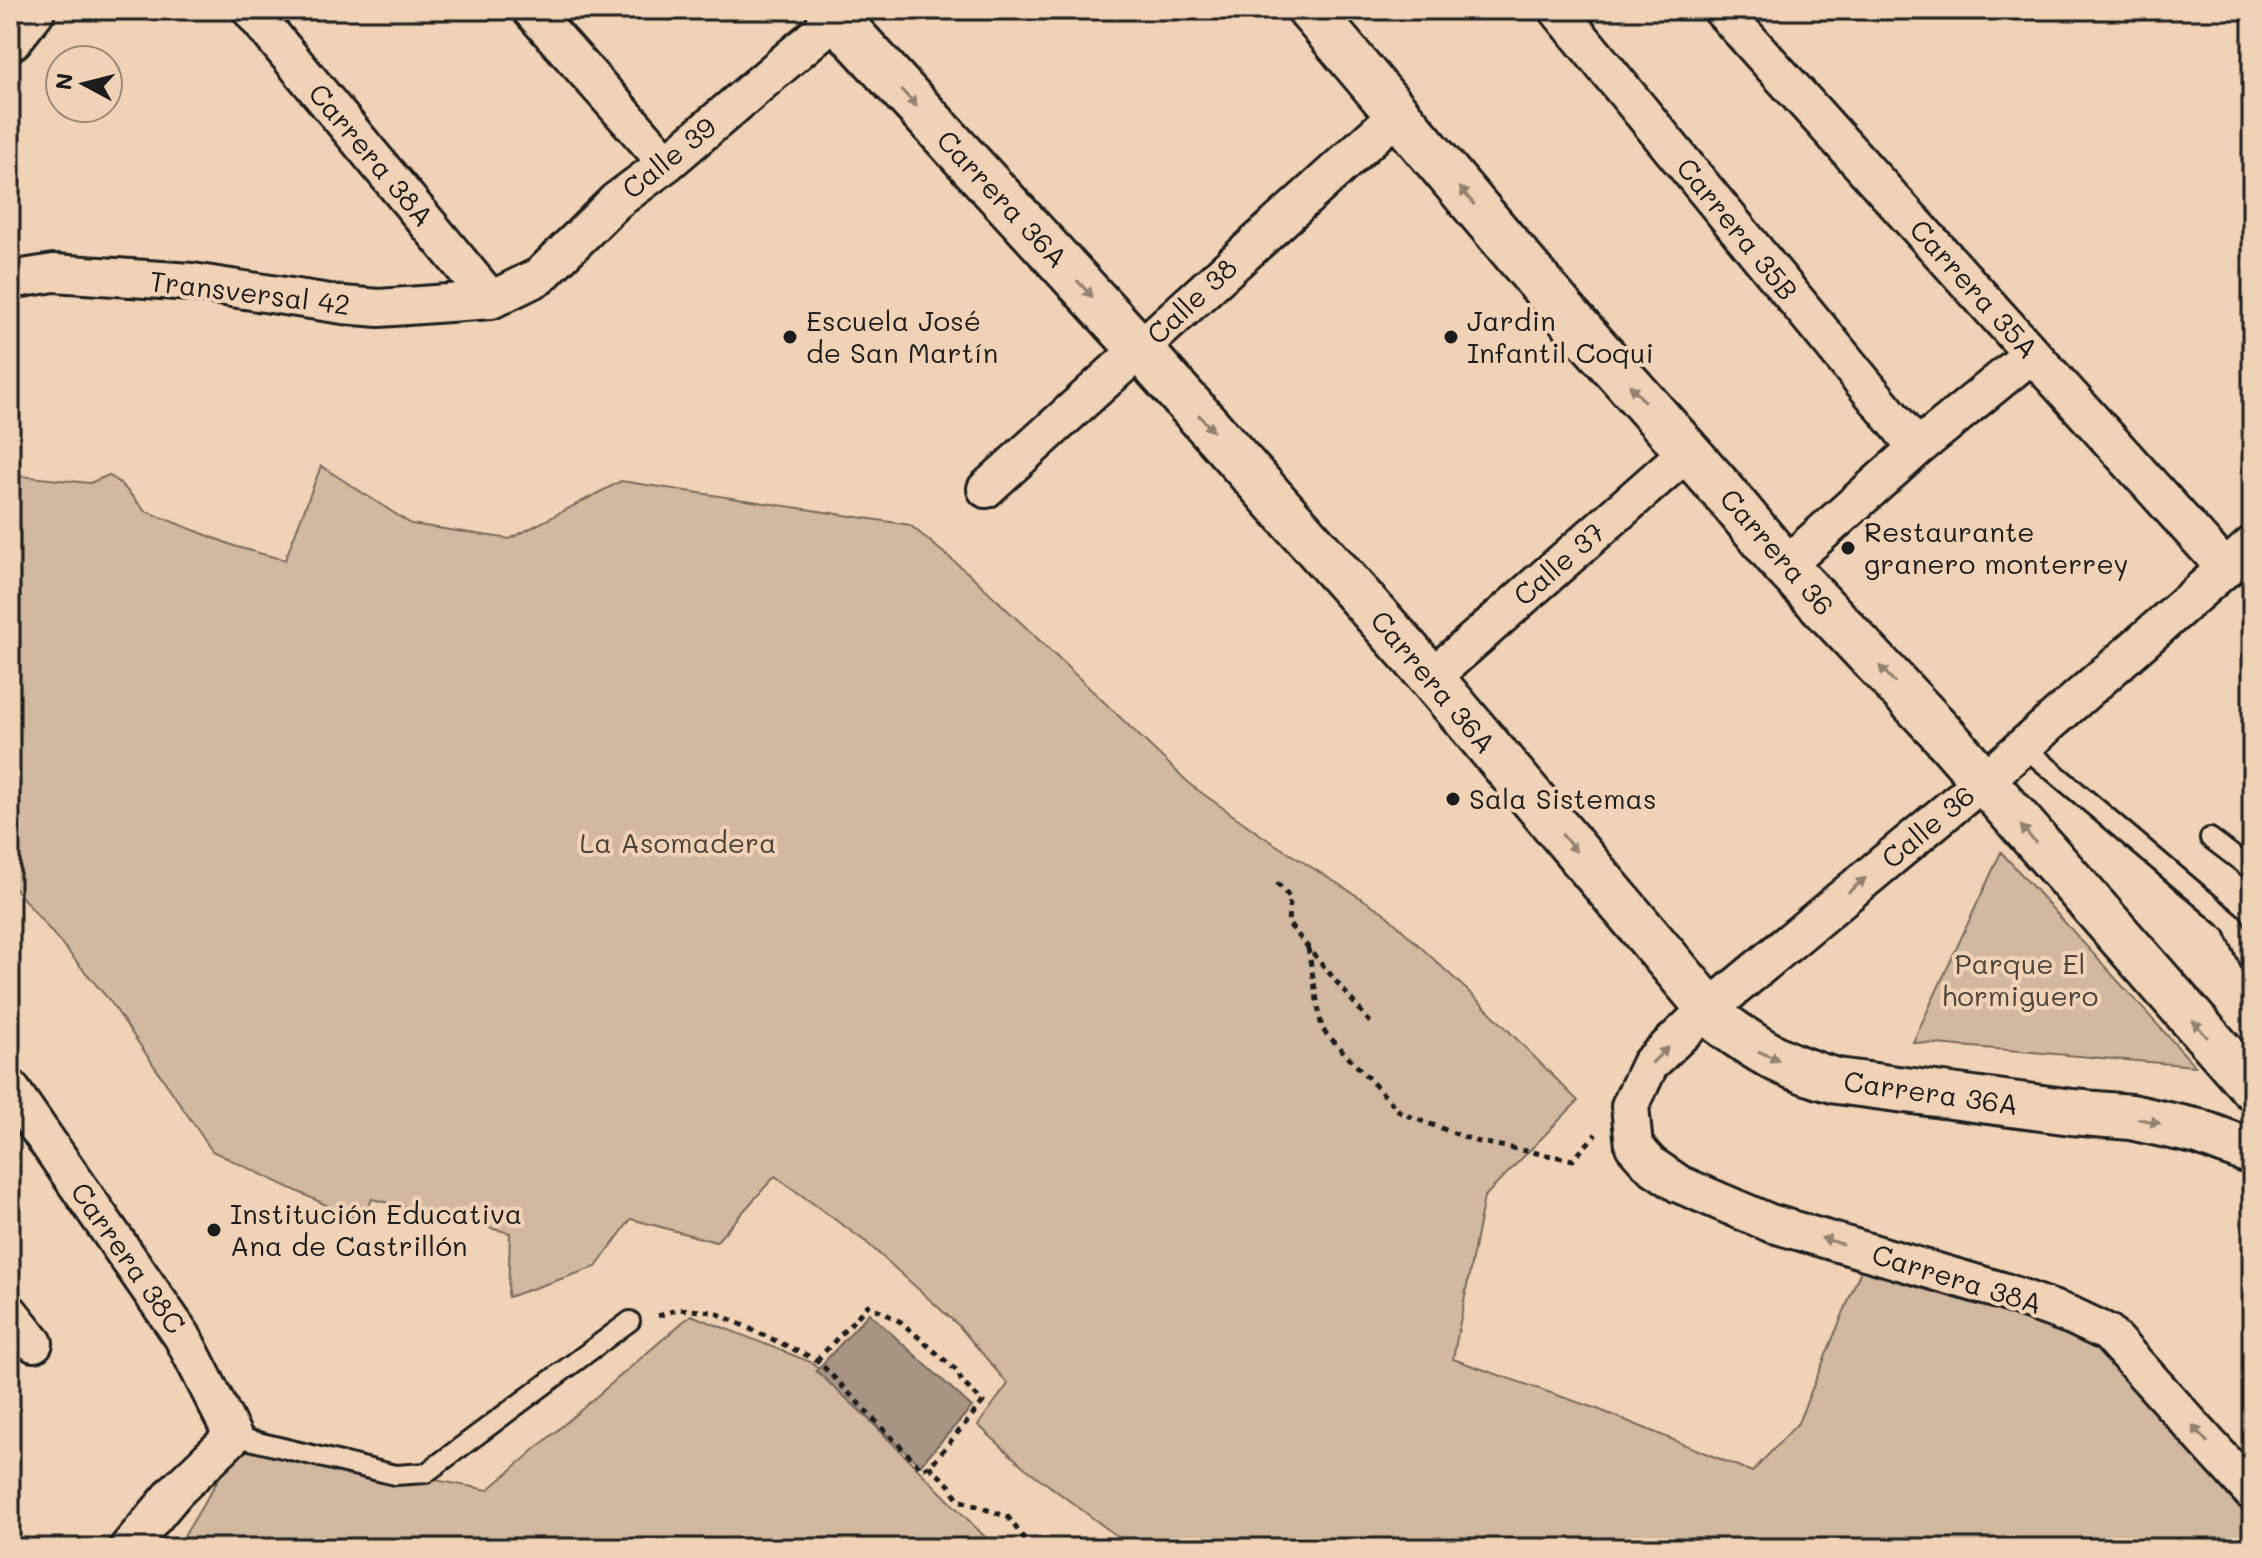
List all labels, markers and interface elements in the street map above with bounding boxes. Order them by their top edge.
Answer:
north arrow [44,44,124,124]
text: N [48,71,79,92]
street label: Carrera 38A [301,75,442,233]
one-way arrow [900,88,918,107]
street label: Calle 39 [614,108,723,206]
street label: Carrera 36A [930,122,1076,275]
street label: Carrera 35B [1669,150,1806,307]
one-way arrow [1459,186,1476,206]
street label: Carrera 35A [1903,211,2047,366]
street label: Calle 38 [1138,249,1244,351]
street label: Transversal 42 [148,262,352,322]
one-way arrow [1076,279,1094,298]
place label: Escuela José de San Martín [806,302,998,370]
place label: Jardin Infantil Coqui [1467,302,1654,370]
marker: Escuela José de San Martín [781,328,799,346]
marker: Jardin Infantil Coqui [1442,328,1460,346]
one-way arrow [1628,383,1646,402]
one-way arrow [1197,413,1214,433]
street label: Carrera 36 [1713,480,1843,622]
place label: Restaurante granero monterrey [1864,513,2128,581]
street label: Calle 37 [1505,514,1612,613]
marker: Restaurante granero monterrey [1839,539,1857,557]
street label: Carrera 36A [1363,602,1504,760]
one-way arrow [1878,665,1896,684]
street label: Calle 36 [1873,777,1981,876]
place label: Sala Sistemas [1469,780,1657,816]
marker: Sala Sistemas [1444,790,1462,808]
park label: La Asomadera [579,824,777,860]
one-way arrow [2020,824,2038,843]
one-way arrow [1560,833,1577,853]
one-way arrow [1847,877,1867,894]
park label: Parque El hormiguero [1942,945,2098,1013]
one-way arrow [2192,1019,2210,1038]
one-way arrow [1650,1046,1669,1065]
one-way arrow [1758,1049,1781,1063]
street label: Carrera 36A [1841,1062,2021,1122]
one-way arrow [2137,1115,2162,1128]
street label: Carrera 38C [63,1175,194,1340]
place label: Institución Educativa Ana de Castrillón [230,1195,522,1263]
marker: Institución Educativa Ana de Castrillón [205,1221,223,1239]
one-way arrow [1820,1234,1844,1247]
street label: Carrera 38A [1868,1235,2047,1321]
one-way arrow [2191,1425,2209,1444]

